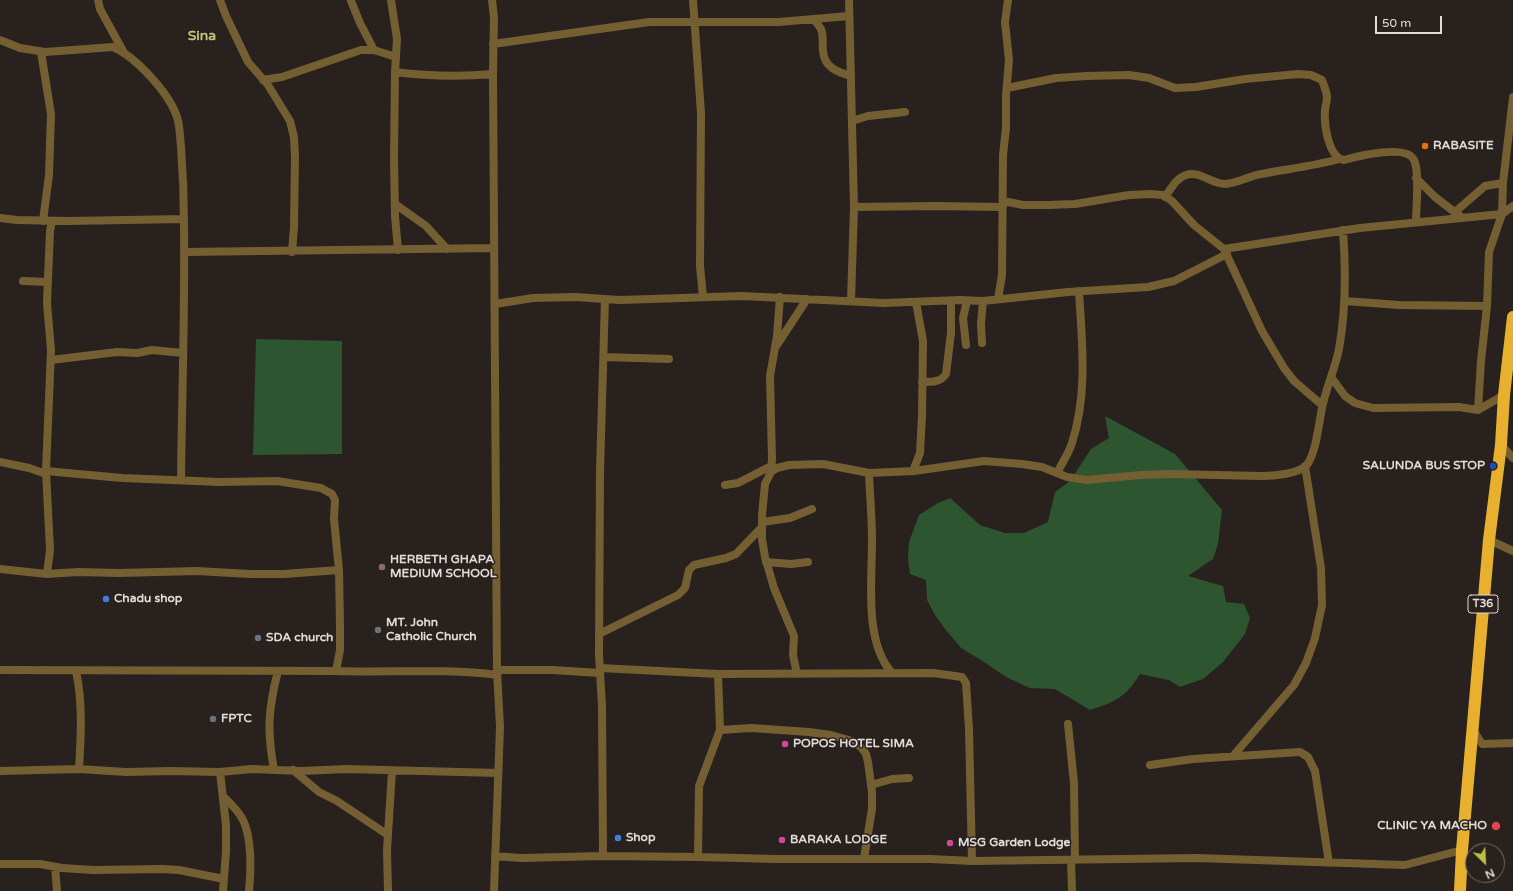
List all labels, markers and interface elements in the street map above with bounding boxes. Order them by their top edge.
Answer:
scale bar [1377,8,1444,34]
text: 50 m [1382,16,1411,30]
district label: Sina [188,28,216,44]
place label: RABASITE [1433,139,1494,153]
marker: RABASITE [1420,141,1430,151]
place label: SALUNDA BUS STOP [1363,459,1485,473]
marker: SALUNDA BUS STOP [1488,461,1498,471]
place label: HERBETH GHAPA MEDIUM SCHOOL [390,553,497,581]
marker: HERBETH GHAPA MEDIUM SCHOOL [377,562,387,572]
place label: Chadu shop [114,592,182,606]
marker: Chadu shop [101,594,111,604]
road number: T36 [1468,595,1498,613]
place label: MT. John Catholic Church [386,616,477,644]
marker: MT. John Catholic Church [373,625,383,635]
place label: SDA church [266,631,333,645]
marker: SDA church [253,633,263,643]
place label: FPTC [221,712,252,726]
marker: FPTC [208,714,218,724]
place label: POPOS HOTEL SIMA [793,737,914,751]
marker: POPOS HOTEL SIMA [780,739,790,749]
place label: CLINIC YA MACHO [1377,819,1487,833]
marker: CLINIC YA MACHO [1490,820,1502,832]
place label: Shop [626,831,655,845]
marker: Shop [613,833,623,843]
place label: BARAKA LODGE [790,833,887,847]
marker: BARAKA LODGE [777,835,787,845]
place label: MSG Garden Lodge [958,836,1070,850]
marker: MSG Garden Lodge [945,838,955,848]
north arrow [1465,843,1505,883]
text: N [1483,866,1496,881]

